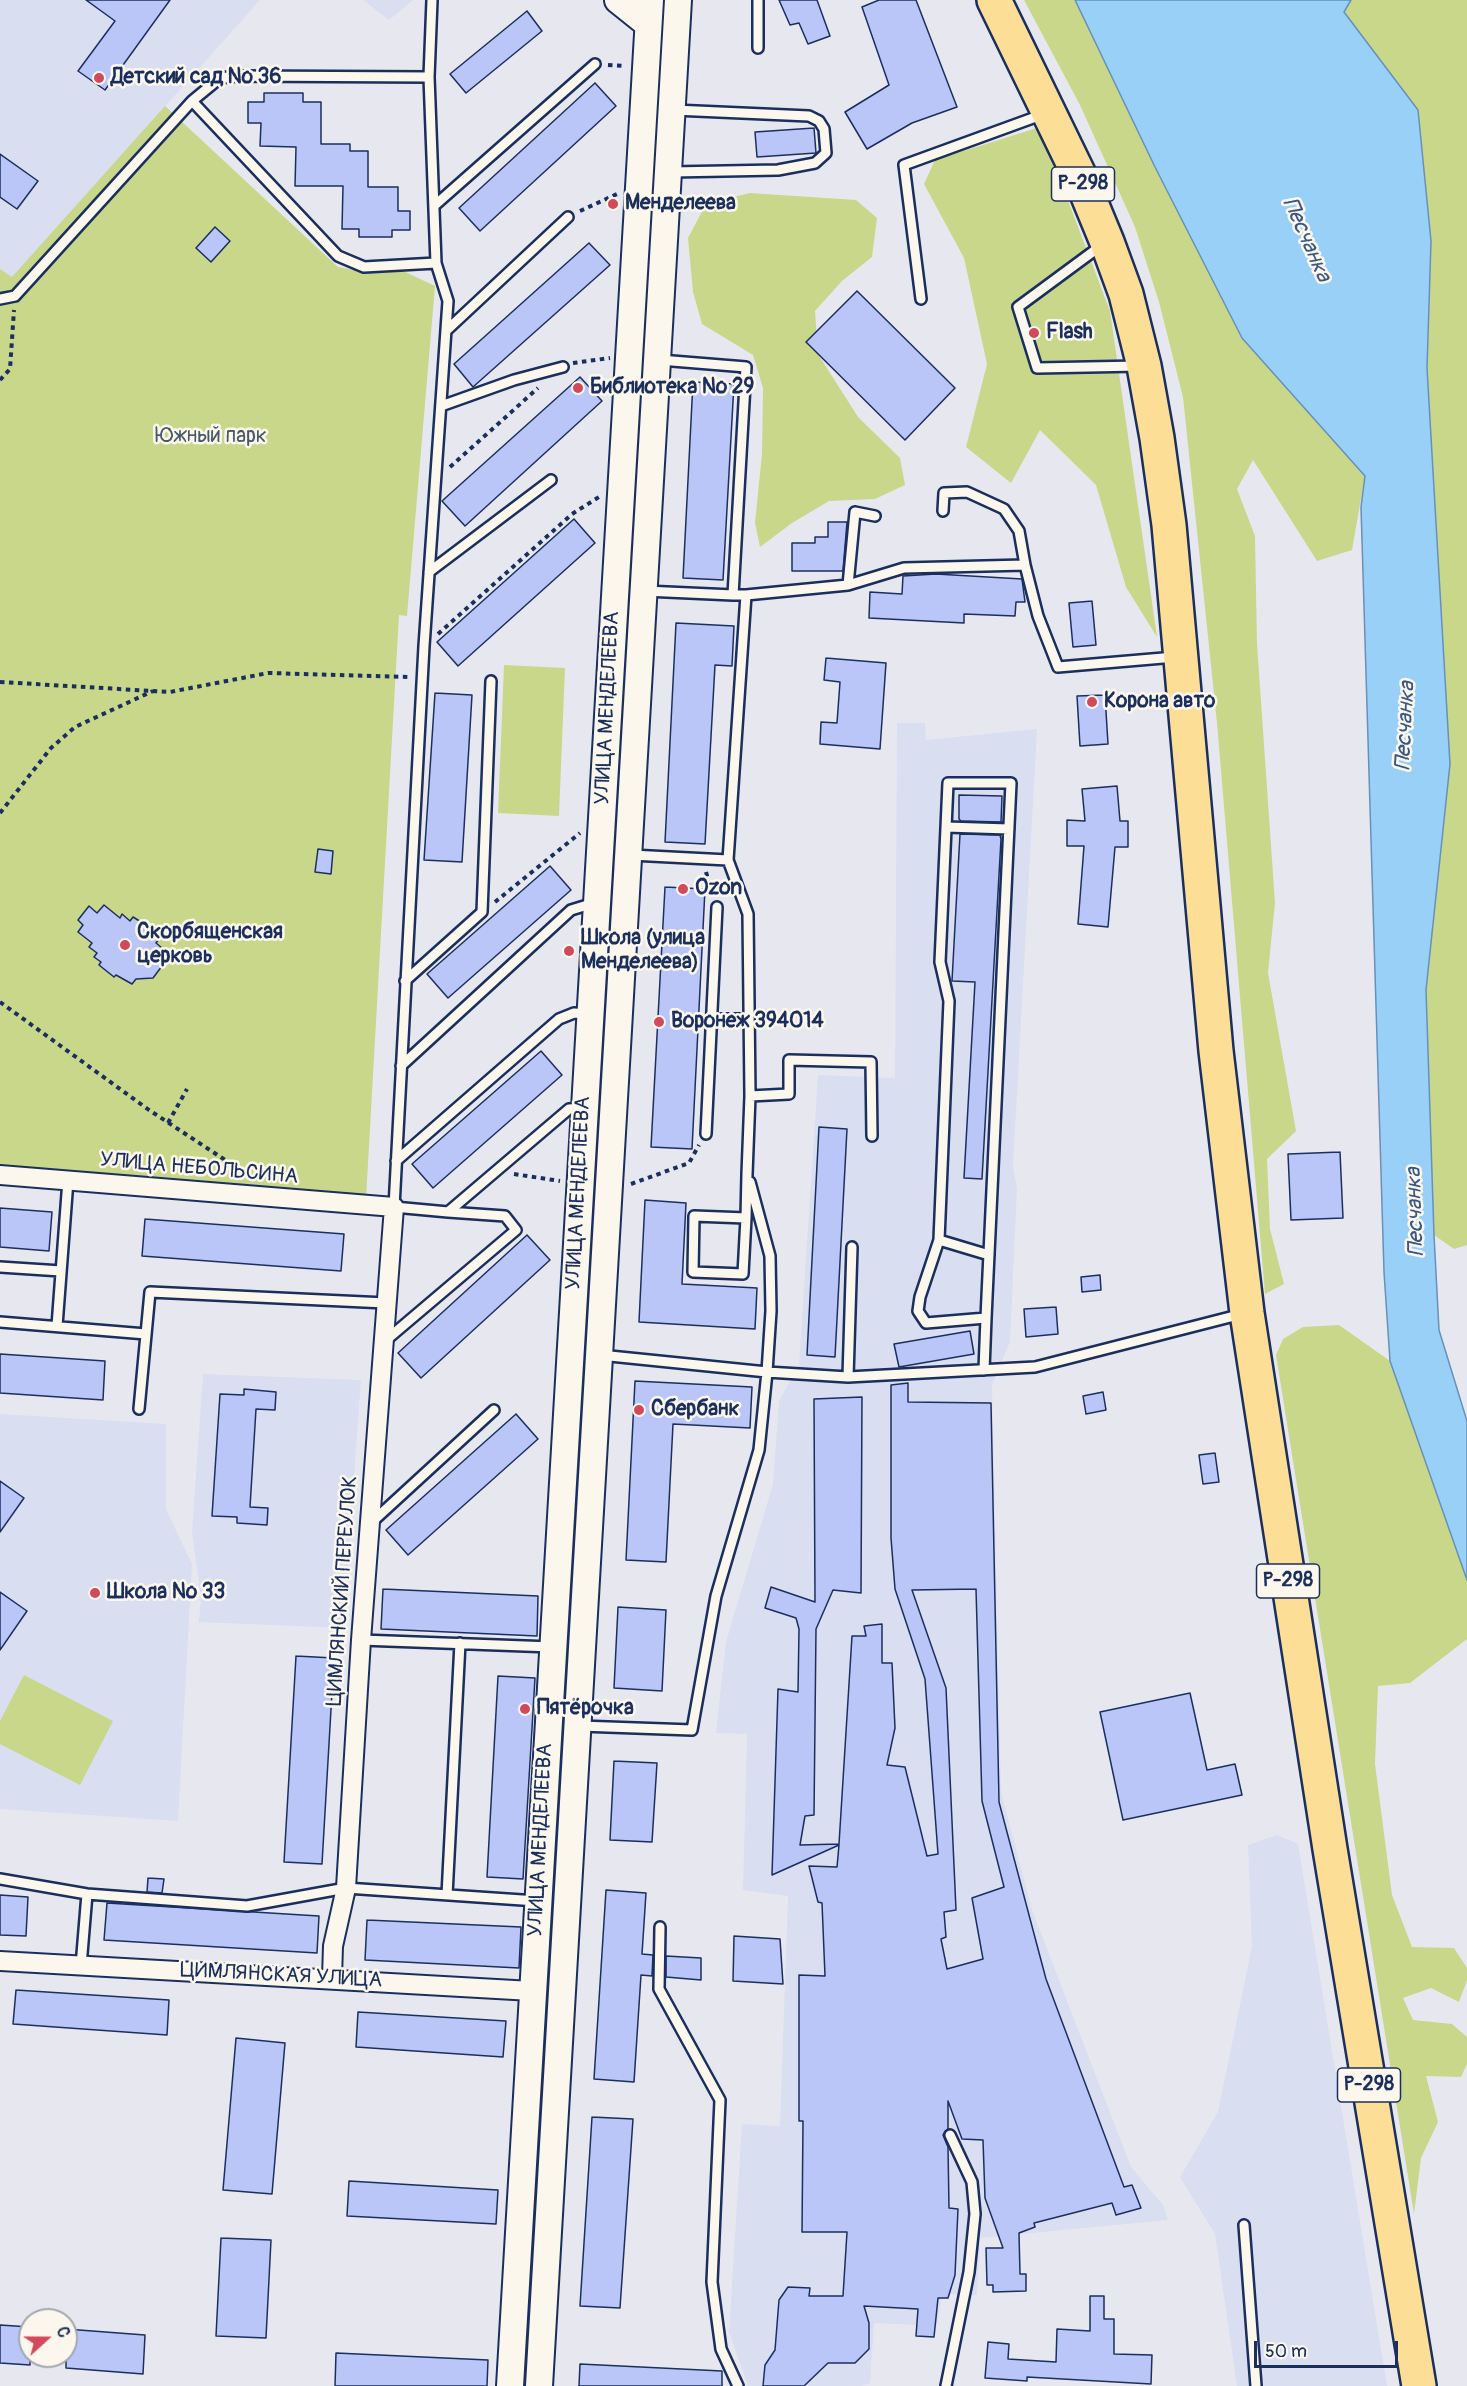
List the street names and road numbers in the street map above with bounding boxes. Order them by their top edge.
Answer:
road number: Р-298 [1052,167,1114,201]
street label: УЛИЦА МЕНДЕЛЕЕВА [590,611,626,805]
street label: УЛИЦА МЕНДЕЛЕЕВА [561,1096,597,1290]
street label: УЛИЦА НЕБОЛЬСИНА [99,1148,299,1190]
street label: ЦИМЛЯНСКИЙ ПЕРЕУЛОК [322,1475,364,1707]
road number: Р-298 [1256,1564,1320,1598]
street label: УЛИЦА МЕНДЕЛЕЕВА [523,1743,559,1937]
street label: ЦИМЛЯНСКАЯ УЛИЦА [179,1958,383,1994]
road number: Р-298 [1338,2068,1400,2102]

